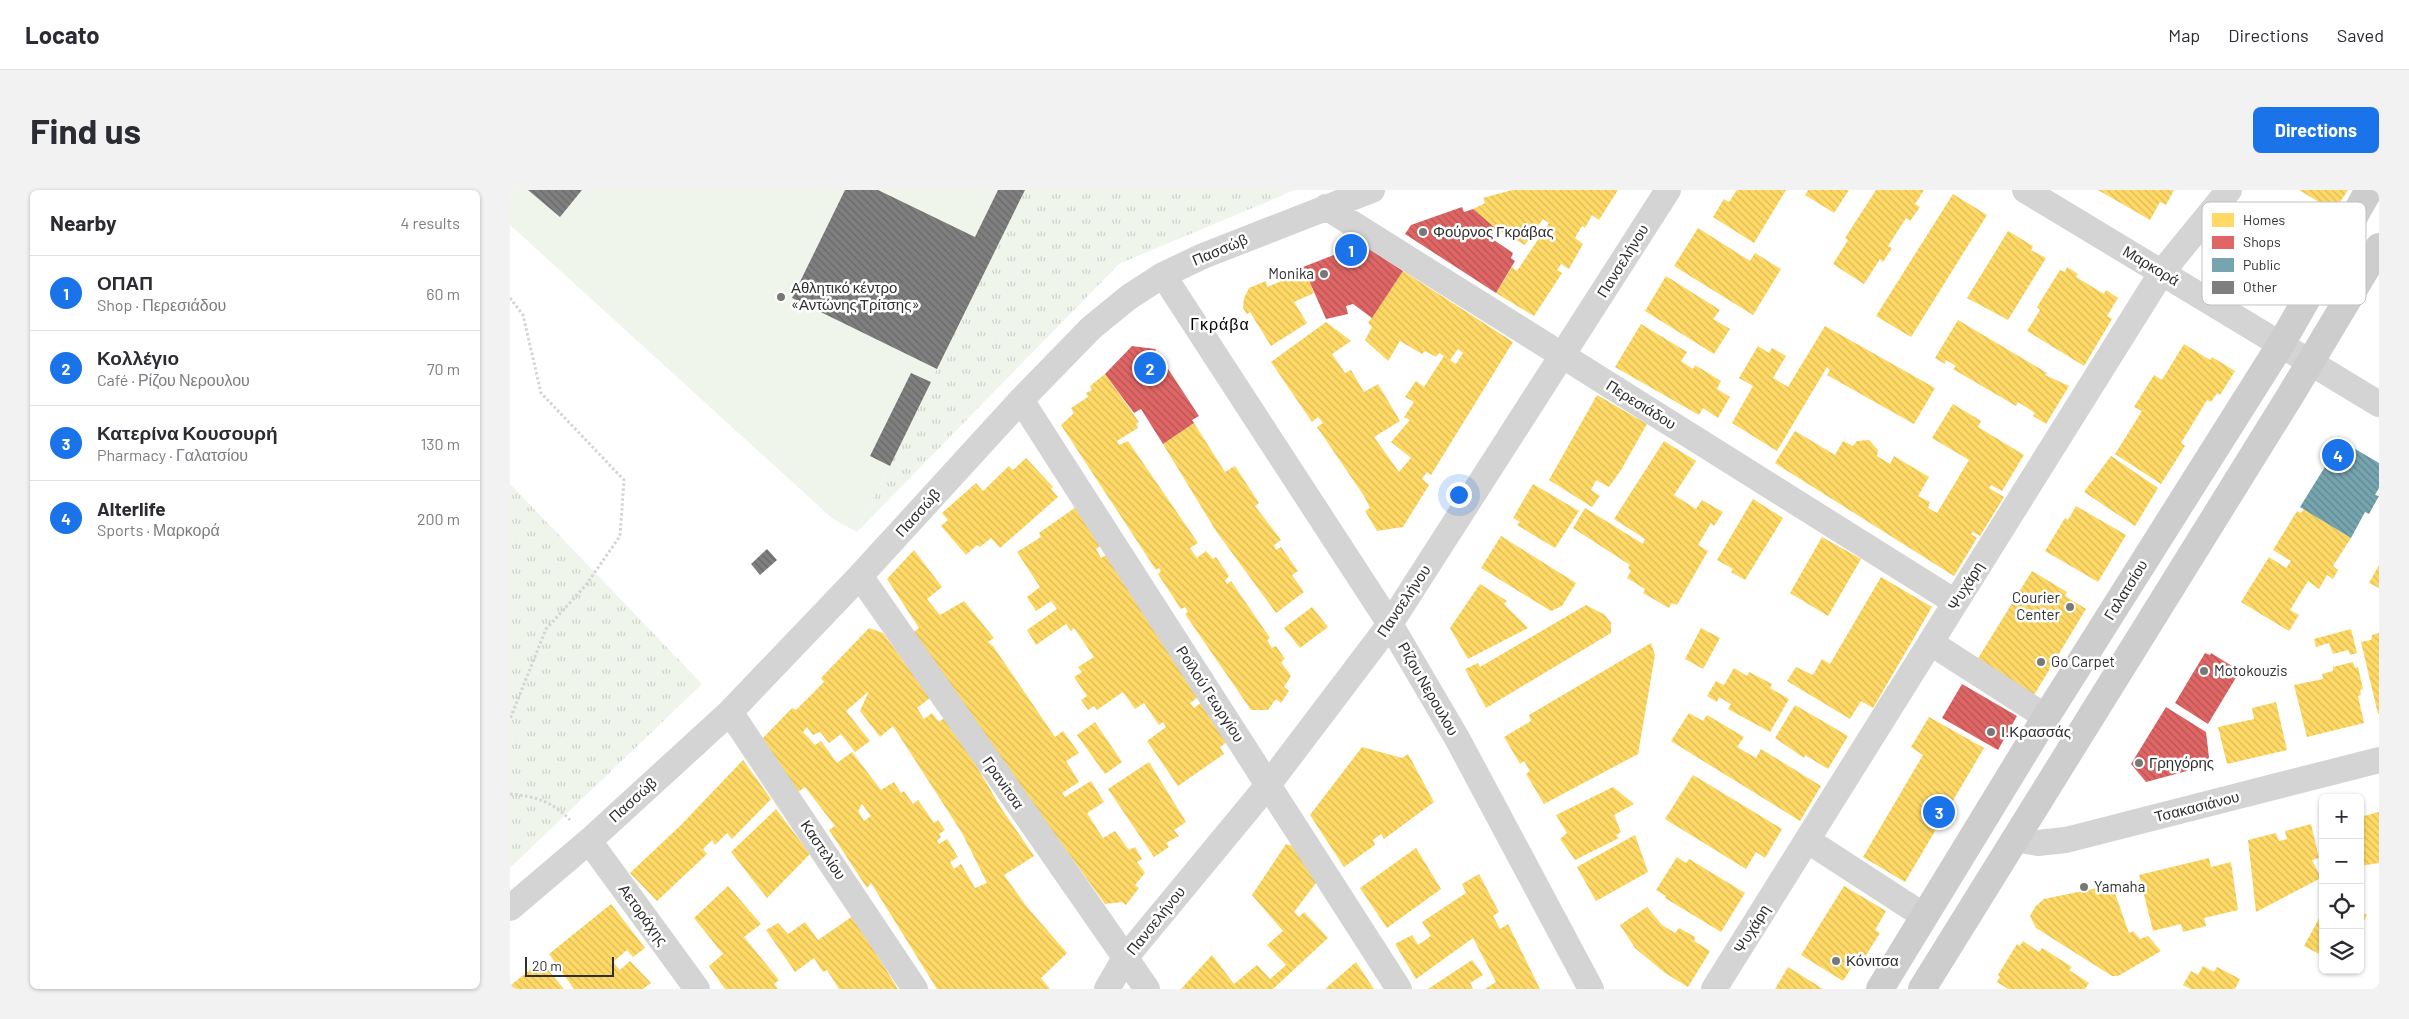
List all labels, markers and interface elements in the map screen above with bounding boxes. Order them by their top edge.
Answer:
text: Locato [25,20,100,49]
text: Map [2168,24,2200,46]
text: Directions [2228,24,2309,46]
text: Saved [2337,24,2384,46]
button: Directions [2253,107,2379,153]
text: Find us [30,109,141,151]
legend [2202,202,2366,305]
text: Nearby [50,210,116,235]
text: Homes [2243,211,2286,228]
text: 4 results [400,213,460,232]
street label: Πανσελήνου [1593,221,1652,300]
place label: Φούρνος Γκράβας [1433,222,1554,240]
marker: Φούρνος Γκράβας [1417,226,1429,238]
street label: Πασσώβ [1189,229,1250,269]
pin: 1 [1335,231,1367,269]
text: Shops [2243,233,2281,250]
street label: Μαρκορά [2120,241,2183,289]
text: Public [2243,256,2281,273]
place label: Monika [1268,264,1314,282]
marker: Monika [1318,268,1330,280]
text: ΟΠΑΠ [97,271,153,294]
place label: Αθλητικό κέντρο «Αντώνης Τρίτσης» [791,278,920,313]
text: Other [2243,278,2277,295]
text: 1 [63,284,69,303]
text: 60 m [426,284,460,303]
marker: Αθλητικό κέντρο «Αντώνης Τρίτσης» [775,291,787,303]
text: Shop · Περεσιάδου [97,295,226,314]
district label: Γκράβα [1190,314,1250,333]
text: Κολλέγιο [97,346,179,369]
pin: 2 [1134,349,1166,387]
text: 2 [62,359,70,378]
text: 70 m [427,359,460,378]
text: Café · Ρίζου Νερουλου [97,370,250,389]
street label: Περεσιάδου [1603,376,1680,433]
text: Κατερίνα Κουσουρή [97,421,278,444]
text: 3 [62,434,70,453]
text: 130 m [421,434,460,453]
pin: 4 [2322,436,2354,474]
text: Pharmacy · Γαλατσίου [97,445,248,464]
your location [1446,482,1472,508]
street label: Πασσώβ [891,484,944,540]
text: Alterlife [97,497,166,520]
text: 4 [61,509,71,528]
text: 200 m [417,509,460,528]
text: Sports · Μαρκορά [97,520,220,539]
street label: Γαλατσίου [2100,556,2151,623]
street label: Ψυχάρη [1943,558,1987,613]
street label: Πανσελήνου [1373,561,1434,640]
place label: Courier Center [2012,588,2061,623]
marker: Courier Center [2064,601,2076,613]
street label: Ρίζου Νερουλου [1395,639,1463,738]
street label: Ροϊλού Γεωργίου [1173,642,1249,745]
place label: Go Carpet [2051,652,2115,670]
marker: Go Carpet [2035,656,2047,668]
place label: Motokouzis [2214,661,2287,679]
marker: Motokouzis [2198,665,2210,677]
place label: Ι.Κρασσάς [2001,722,2071,740]
marker: Ι.Κρασσάς [1985,726,1997,738]
street label: Γρανίτσα [979,753,1029,812]
place label: Γρηγόρης [2149,753,2214,771]
marker: Γρηγόρης [2133,757,2145,769]
street label: Πασσώβ [605,773,660,825]
street label: Τσακασιάνου [2152,787,2241,825]
pin: 3 [1923,793,1955,831]
map controls [2319,794,2364,974]
button: + [2319,794,2364,839]
street label: Καστελίου [797,816,850,883]
button: − [2319,839,2364,884]
place label: Yamaha [2094,877,2145,895]
street label: Αετοράχης [616,880,672,949]
marker: Yamaha [2078,881,2090,893]
street label: Πανσελήνου [1122,883,1188,958]
button: locate [2319,884,2364,929]
street label: Ψυχάρη [1729,901,1773,956]
button: layers [2319,929,2364,974]
place label: Κόνιτσα [1846,951,1899,969]
scale bar [525,954,614,977]
marker: Κόνιτσα [1830,955,1842,967]
text: 20 m [532,957,562,974]

